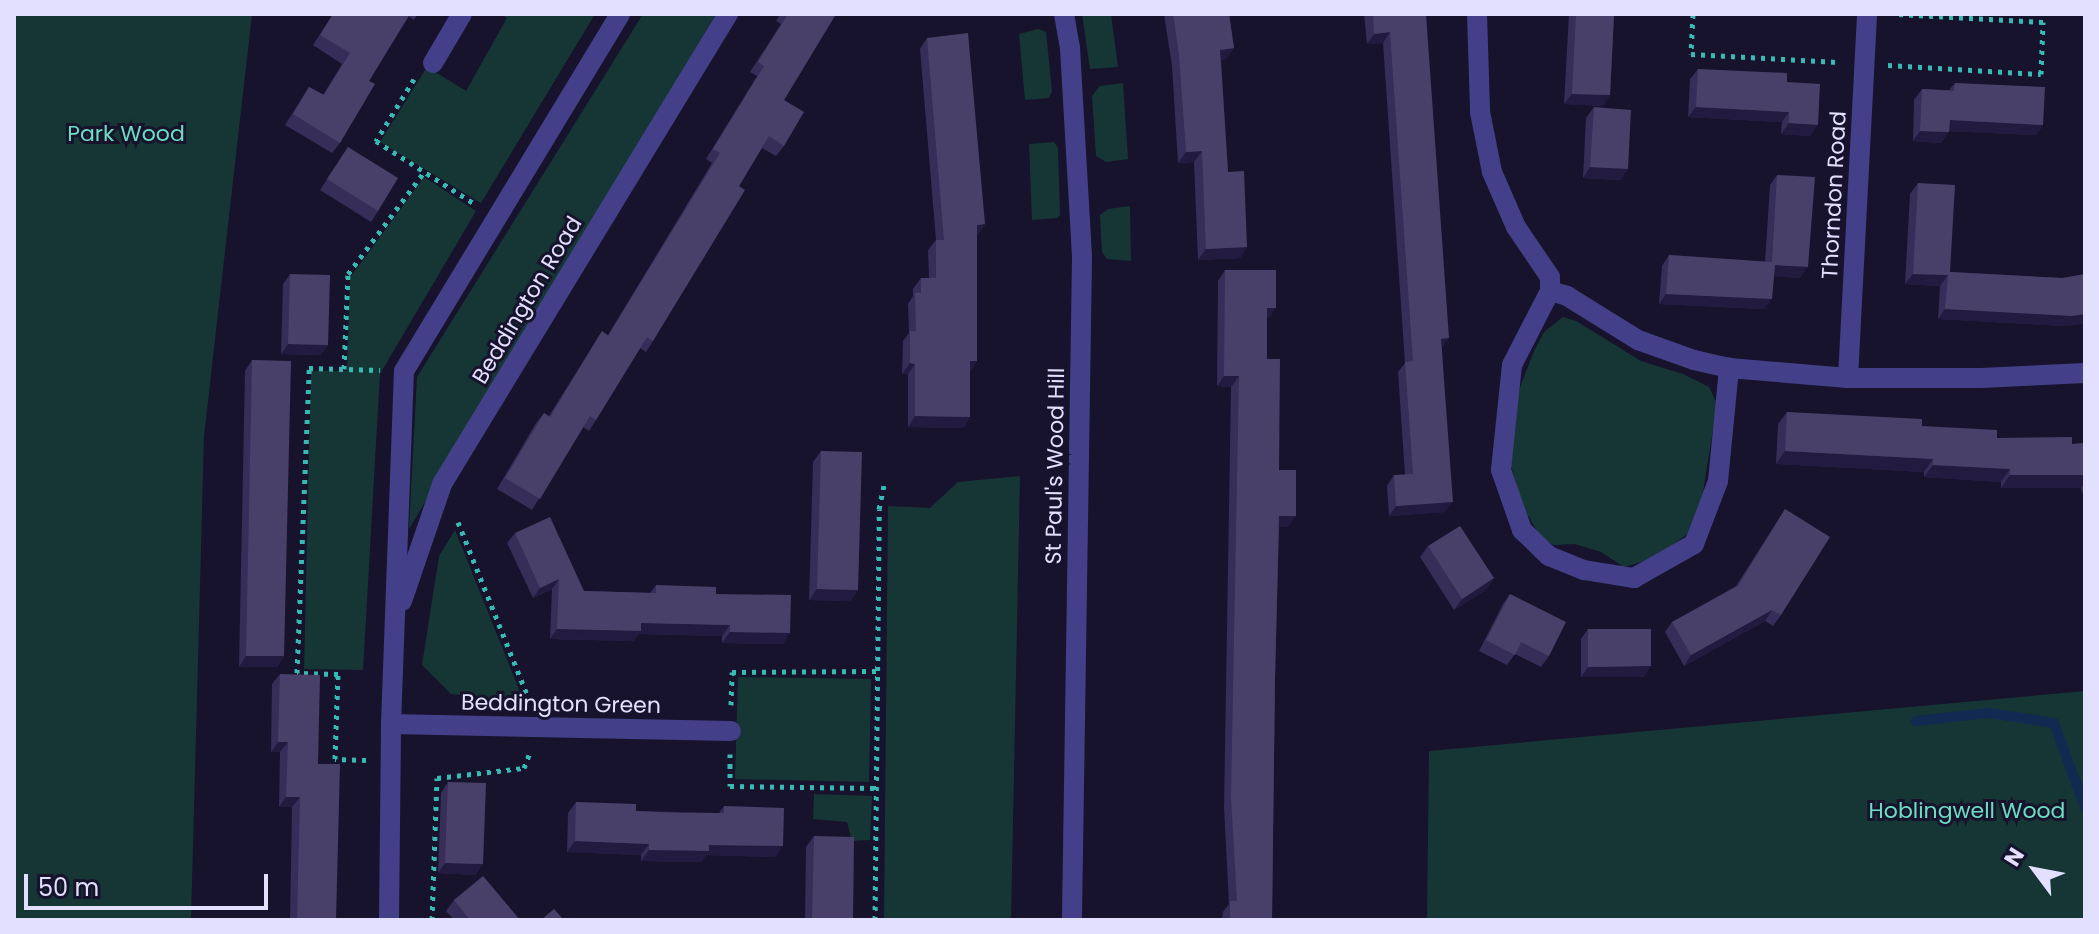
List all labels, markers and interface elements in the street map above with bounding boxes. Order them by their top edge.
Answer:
street label: Thorndon Road [1816,110,1852,280]
park label: Park Wood [67,121,185,147]
street label: Beddington Road [467,212,587,388]
street label: St Paul's Wood Hill [1040,367,1070,565]
street label: Beddington Green [461,689,661,719]
park label: Hoblingwell Wood [1869,798,2065,824]
north arrow [1995,830,2075,910]
text: N [1997,842,2032,872]
scale bar [28,858,272,908]
text: 50 m [38,871,99,904]

